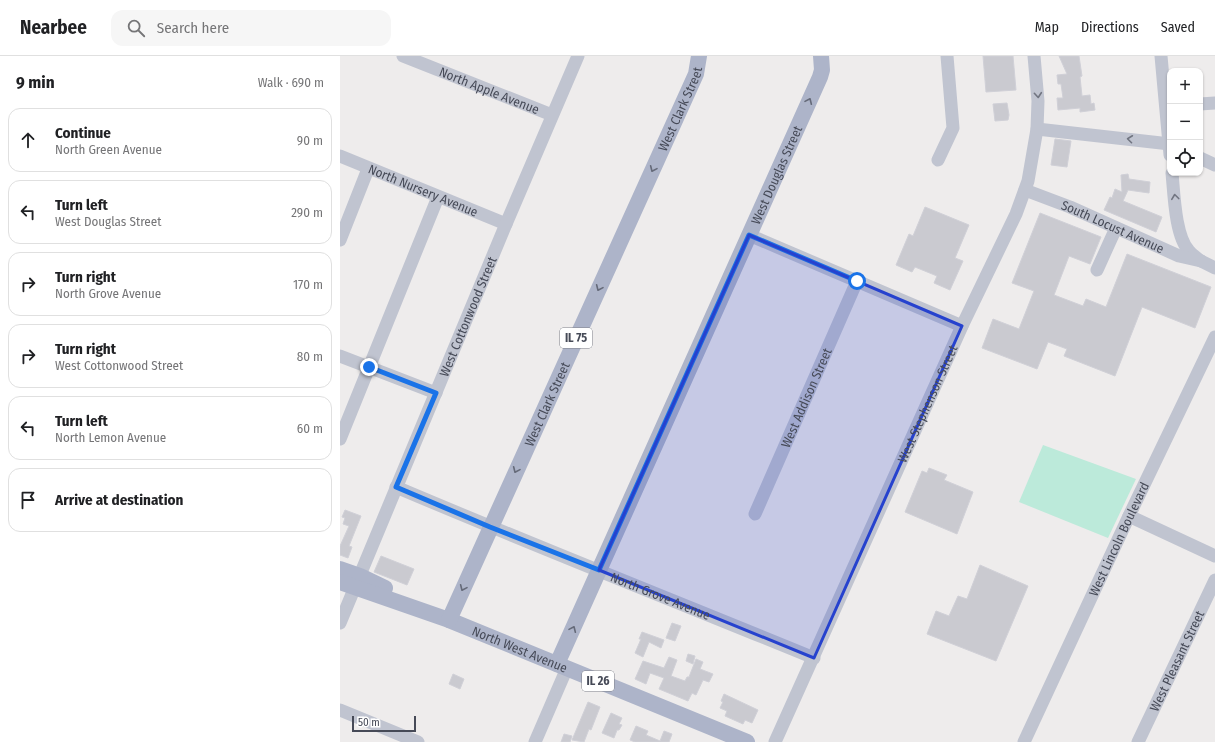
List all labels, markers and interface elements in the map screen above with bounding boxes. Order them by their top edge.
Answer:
search box [111,10,391,46]
text: Nearbee [20,16,87,39]
icon: search [125,17,147,39]
text: Search here [157,19,229,37]
text: Map [1035,19,1059,36]
text: Directions [1081,19,1139,36]
text: Saved [1161,19,1195,36]
street label: North Apple Avenue [437,64,542,117]
street label: West Clark Street [655,65,705,153]
map controls [1167,68,1203,176]
button: + [1167,68,1203,104]
text: 9 min [16,72,55,93]
text: Walk · 690 m [258,75,324,90]
one-way arrow [1033,92,1042,98]
one-way arrow [804,98,812,106]
button: − [1167,104,1203,140]
street label: West Douglas Street [748,122,805,227]
text: Continue [55,124,111,142]
icon: ahead [17,129,39,151]
text: 90 m [297,133,323,148]
one-way arrow [1127,135,1133,144]
button: locate [1167,140,1203,176]
text: North Green Avenue [55,142,162,157]
street label: North Nursery Avenue [366,161,480,219]
one-way arrow [650,165,658,173]
one-way arrow [1171,194,1180,200]
text: Turn left [55,196,108,214]
street label: South Locust Avenue [1059,197,1166,256]
icon: left [17,201,39,223]
text: 290 m [291,205,323,220]
text: West Douglas Street [55,214,161,229]
street label: West Cottonwood Street [436,254,499,379]
text: Turn right [55,268,116,286]
route start [848,272,866,290]
icon: right [17,273,39,295]
text: 170 m [293,277,323,292]
one-way arrow [596,283,604,291]
text: North Grove Avenue [55,286,161,301]
road number: IL 75 [560,328,592,348]
text: Turn right [55,340,116,358]
street label: West Stephenson Street [894,342,960,465]
icon: right [17,345,39,367]
street label: West Addison Street [778,345,835,450]
text: 80 m [297,349,323,364]
text: West Cottonwood Street [55,358,183,373]
route end [360,358,378,376]
street label: West Clark Street [521,359,573,449]
text: Turn left [55,412,108,430]
icon: left [17,417,39,439]
text: 60 m [297,421,323,436]
text: North Lemon Avenue [55,430,166,445]
one-way arrow [513,465,521,473]
street label: West Lincoln Boulevard [1085,480,1152,598]
icon: arrive [17,489,39,511]
text: Arrive at destination [55,491,183,509]
street label: North Grove Avenue [608,569,713,623]
one-way arrow [460,584,468,592]
street label: West Pleasant Street [1146,607,1207,713]
street label: North West Avenue [470,623,570,675]
one-way arrow [568,625,576,633]
road number: IL 26 [582,671,614,691]
scale bar [352,714,416,733]
text: 50 m [358,716,380,729]

